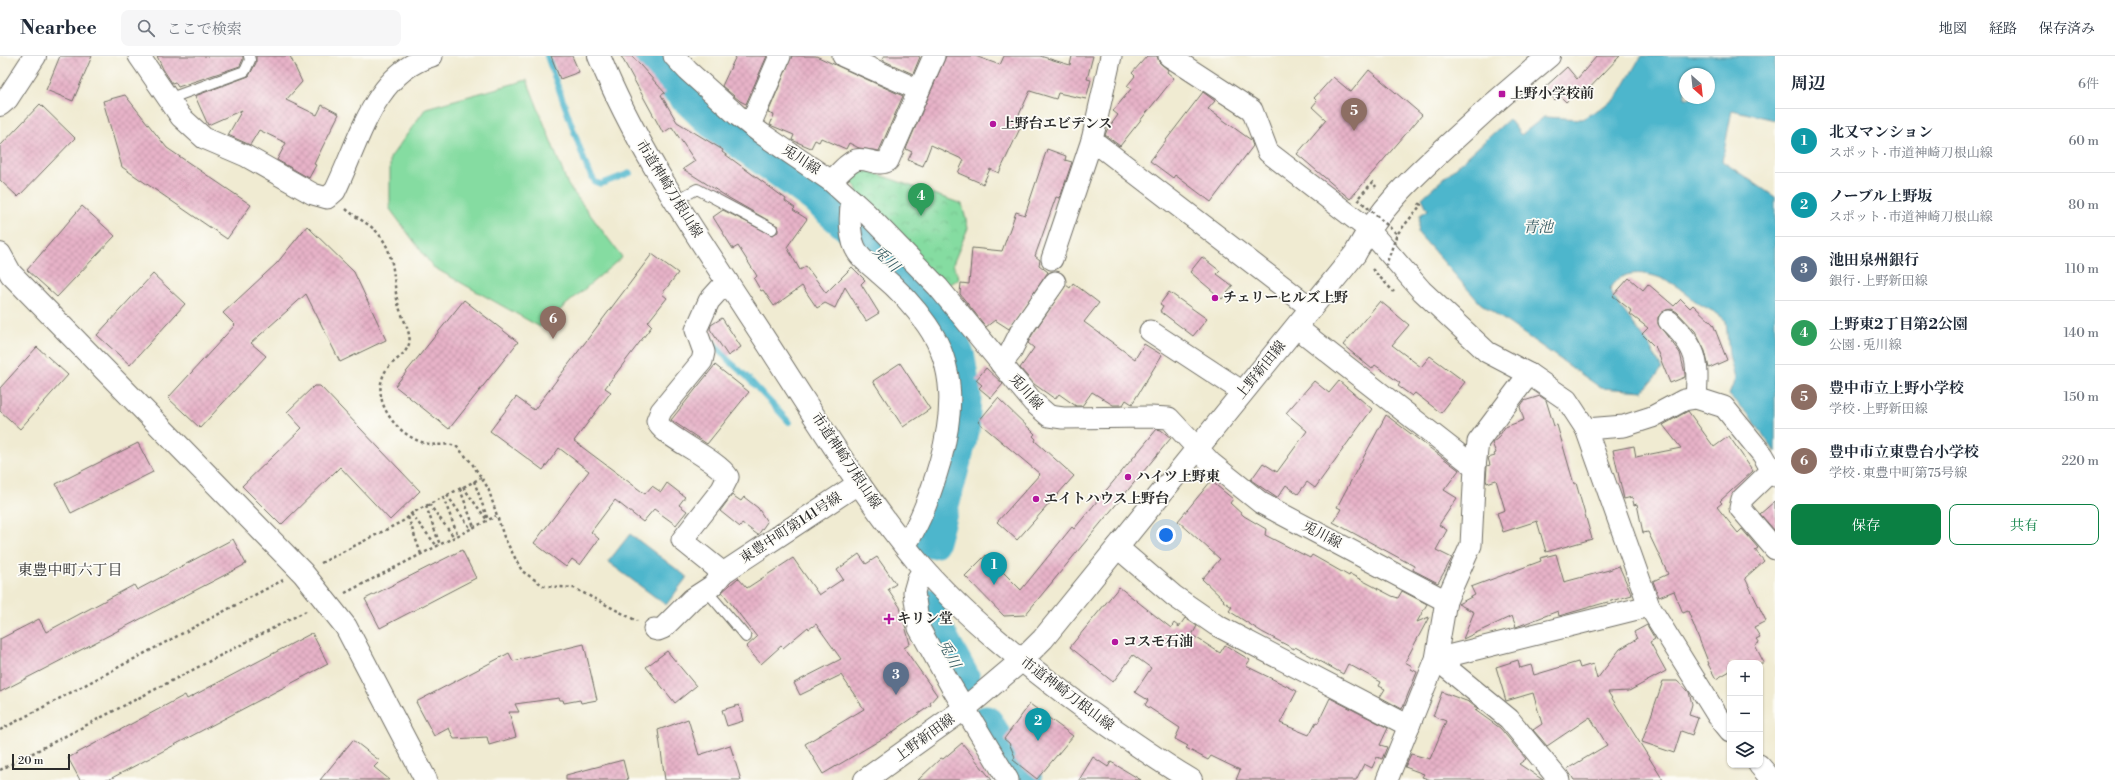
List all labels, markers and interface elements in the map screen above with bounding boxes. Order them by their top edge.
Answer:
search box [121,10,401,46]
text: Nearbee [20,16,97,40]
icon: search [135,17,157,39]
text: ここで検索 [167,20,242,39]
text: 地図 [1939,20,1967,38]
text: 経路 [1989,20,2017,38]
text: 保存済み [2039,20,2095,38]
north arrow [1679,68,1715,104]
text: 周辺 [1791,73,1825,95]
text: 6件 [2078,76,2099,92]
place label: 上野小学校前 [1510,85,1594,103]
marker: 上野小学校前 [1497,89,1507,99]
pin: 5 [1341,98,1367,131]
place label: 上野台エビデンス [1001,115,1112,133]
marker: 上野台エビデンス [988,119,998,129]
text: 北又マンション [1829,123,1933,142]
text: 1 [1801,133,1807,149]
text: 60 m [2068,133,2099,149]
street label: 市道神崎刀根山線 [632,137,706,241]
street label: 兎川線 [778,141,824,179]
text: スポット · 市道神崎刀根山線 [1829,145,1993,161]
pin: 4 [908,183,934,216]
text: ノーブル上野坂 [1829,187,1932,206]
text: 2 [1800,197,1808,213]
text: 80 m [2068,197,2099,213]
text: スポット · 市道神崎刀根山線 [1829,209,1993,225]
water label: 青池 [1523,218,1555,237]
water label: 兎川 [869,242,905,278]
text: 池田泉州銀行 [1829,251,1919,270]
text: 3 [1800,261,1808,277]
text: 110 m [2065,261,2099,277]
text: 銀行 · 上野新田線 [1829,273,1928,289]
place label: チェリーヒルズ上野 [1223,289,1348,307]
marker: チェリーヒルズ上野 [1210,293,1220,303]
pin: 6 [540,306,566,339]
text: 上野東2丁目第2公園 [1829,315,1968,334]
text: 4 [1800,325,1808,341]
text: 140 m [2063,325,2099,341]
street label: 上野新田線 [1232,337,1290,403]
text: 公園 · 兎川線 [1829,337,1902,353]
street label: 兎川線 [1005,370,1047,414]
text: 豊中市立上野小学校 [1829,379,1964,398]
text: 5 [1800,389,1808,405]
text: 150 m [2064,389,2099,405]
text: 学校 · 上野新田線 [1829,401,1928,417]
street label: 市道神崎刀根山線 [807,410,885,512]
text: 豊中市立東豊台小学校 [1829,443,1979,462]
text: 6 [1800,453,1808,469]
text: 220 m [2061,453,2099,469]
text: 学校 · 東豊中町第75号線 [1829,465,1967,481]
place label: ハイツ上野東 [1136,468,1220,486]
marker: ハイツ上野東 [1123,472,1133,482]
street label: 東豊中町第141号線 [737,488,845,568]
place label: エイトハウス上野台 [1044,490,1169,508]
marker: エイトハウス上野台 [1031,494,1041,504]
button: 保存 [1791,504,1941,545]
button: 共有 [1949,504,2099,545]
street label: 兎川線 [1299,517,1345,553]
your location [1156,525,1176,545]
pin: 1 [981,552,1007,585]
district label: 東豊中町六丁目 [17,561,123,580]
place label: キリン堂 [897,610,953,628]
marker: キリン堂 [884,614,894,624]
place label: コスモ石油 [1123,633,1193,651]
water label: 兎川 [934,636,965,673]
marker: コスモ石油 [1110,637,1120,647]
street label: 市道神崎刀根山線 [1017,653,1117,735]
map controls [1727,660,1763,768]
button: + [1727,660,1763,696]
pin: 3 [883,662,909,695]
button: − [1727,696,1763,732]
pin: 2 [1025,708,1051,741]
street label: 上野新田線 [891,710,959,766]
button: layers [1727,732,1763,768]
scale bar [12,752,70,771]
text: 20 m [18,754,43,768]

